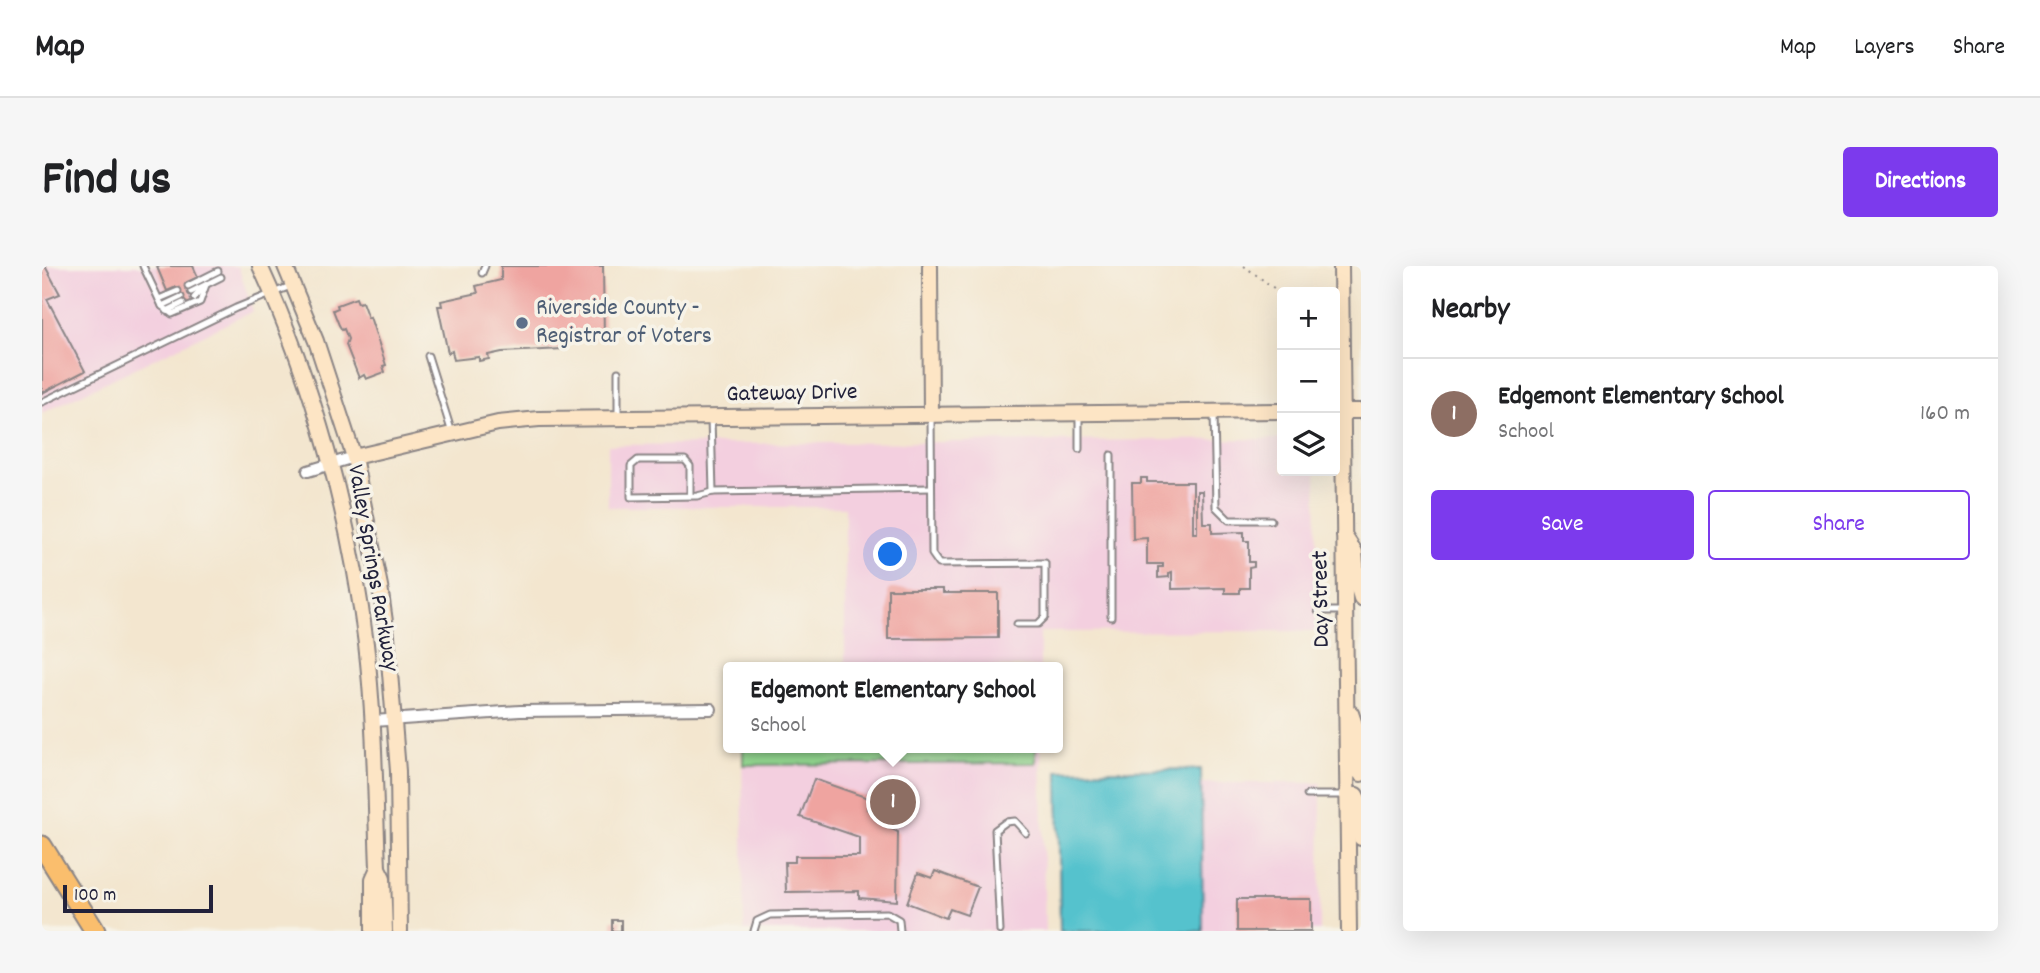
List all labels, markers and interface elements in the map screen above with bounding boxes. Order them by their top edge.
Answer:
text: Map [35,25,85,72]
text: Map [1780,31,1816,65]
text: Layers [1854,31,1915,65]
text: Share [1953,31,2005,65]
text: Find us [42,147,171,217]
button: Directions [1843,147,1998,217]
map controls [1277,287,1340,476]
button: + [1277,287,1340,350]
text: Nearby [1431,290,1509,333]
place label: Riverside County - Registrar of Voters [536,292,712,354]
marker: Riverside County - Registrar of Voters [514,315,530,331]
button: − [1277,350,1340,413]
street label: Gateway Drive [726,376,858,412]
text: Edgemont Elementary School [1498,379,1784,416]
text: 1 [1451,398,1457,431]
text: 160 m [1920,398,1970,431]
button: layers [1277,413,1340,476]
text: School [1498,416,1554,449]
street label: Valley Springs Parkway [337,462,407,675]
button: Save [1431,490,1694,560]
button: Share [1708,490,1970,560]
your location [873,537,907,571]
street label: Day Street [1304,550,1340,648]
popup [723,662,1063,753]
text: Edgemont Elementary School [750,673,1036,710]
text: School [750,710,806,743]
pin: 1 [870,776,916,828]
scale bar [63,882,214,914]
text: 100 m [74,883,116,910]

